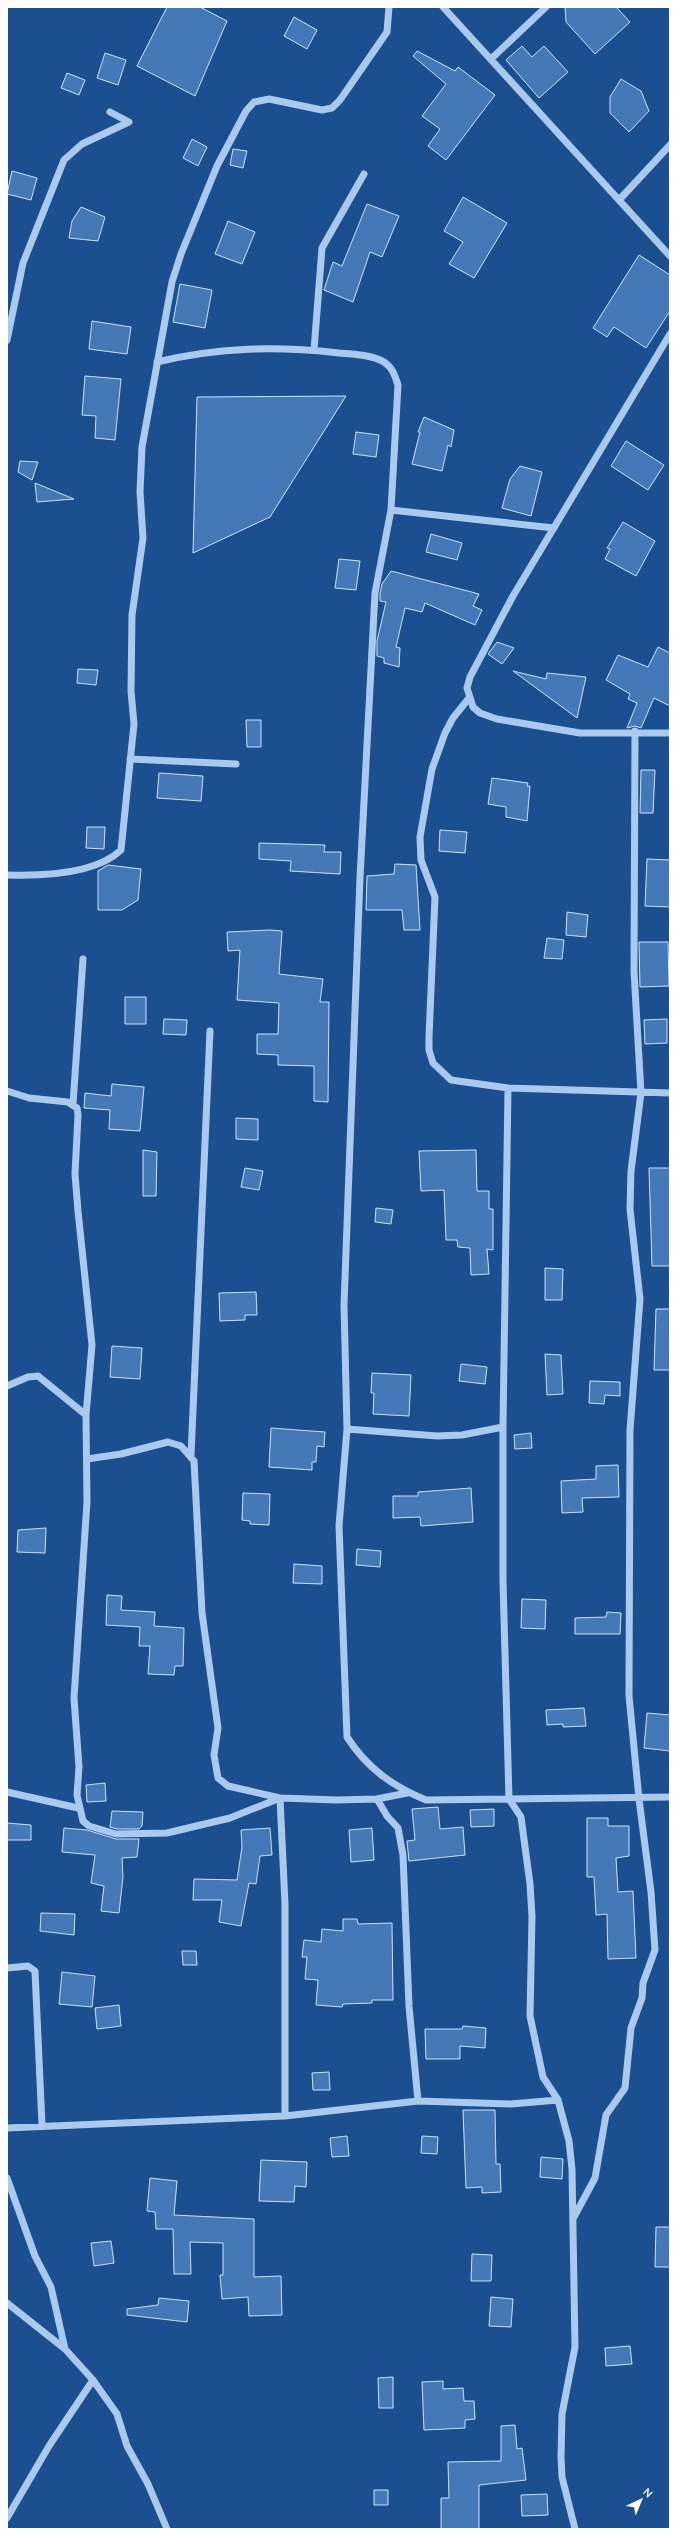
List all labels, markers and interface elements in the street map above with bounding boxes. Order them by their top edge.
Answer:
north arrow [621,2480,661,2520]
text: N [640,2485,656,2501]

